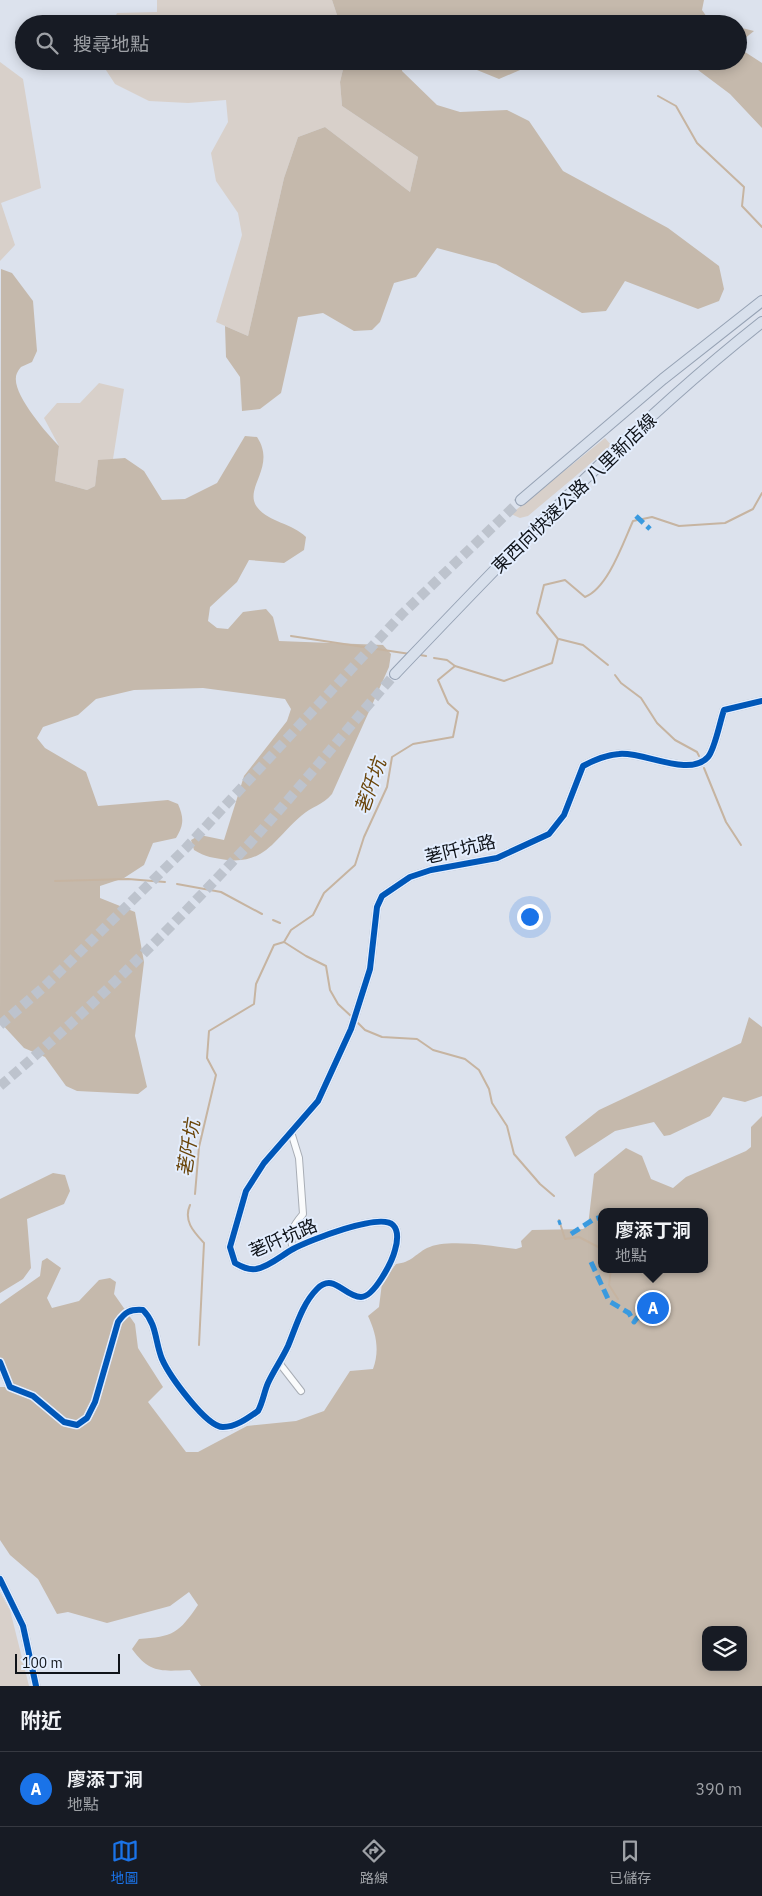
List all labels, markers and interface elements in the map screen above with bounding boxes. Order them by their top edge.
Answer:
search box [15,15,747,70]
icon: search [33,29,61,57]
text: 搜尋地點 [73,32,149,56]
street label: 東西向快速公路 八里新店線 [487,408,661,578]
water label: 荖阡坑 [349,752,392,817]
street label: 荖阡坑路 [422,830,498,868]
your location [517,904,543,930]
water label: 荖阡坑 [172,1115,205,1178]
popup [598,1208,708,1273]
street label: 荖阡坑路 [245,1213,321,1263]
text: 廖添丁洞 [615,1218,691,1242]
text: 地點 [615,1245,647,1265]
pin: A [637,1289,669,1327]
map controls [702,1626,747,1671]
button: layers [702,1626,747,1671]
scale bar [15,1651,120,1674]
text: 100 m [22,1654,63,1672]
text: 附近 [20,1706,62,1734]
text: 廖添丁洞 [67,1767,143,1791]
text: A [31,1779,41,1799]
text: 390 m [695,1779,742,1799]
text: 地點 [67,1794,99,1814]
tab: 地圖 [111,1837,139,1887]
tab: 路線 [360,1837,388,1887]
tab: 已儲存 [609,1837,651,1887]

